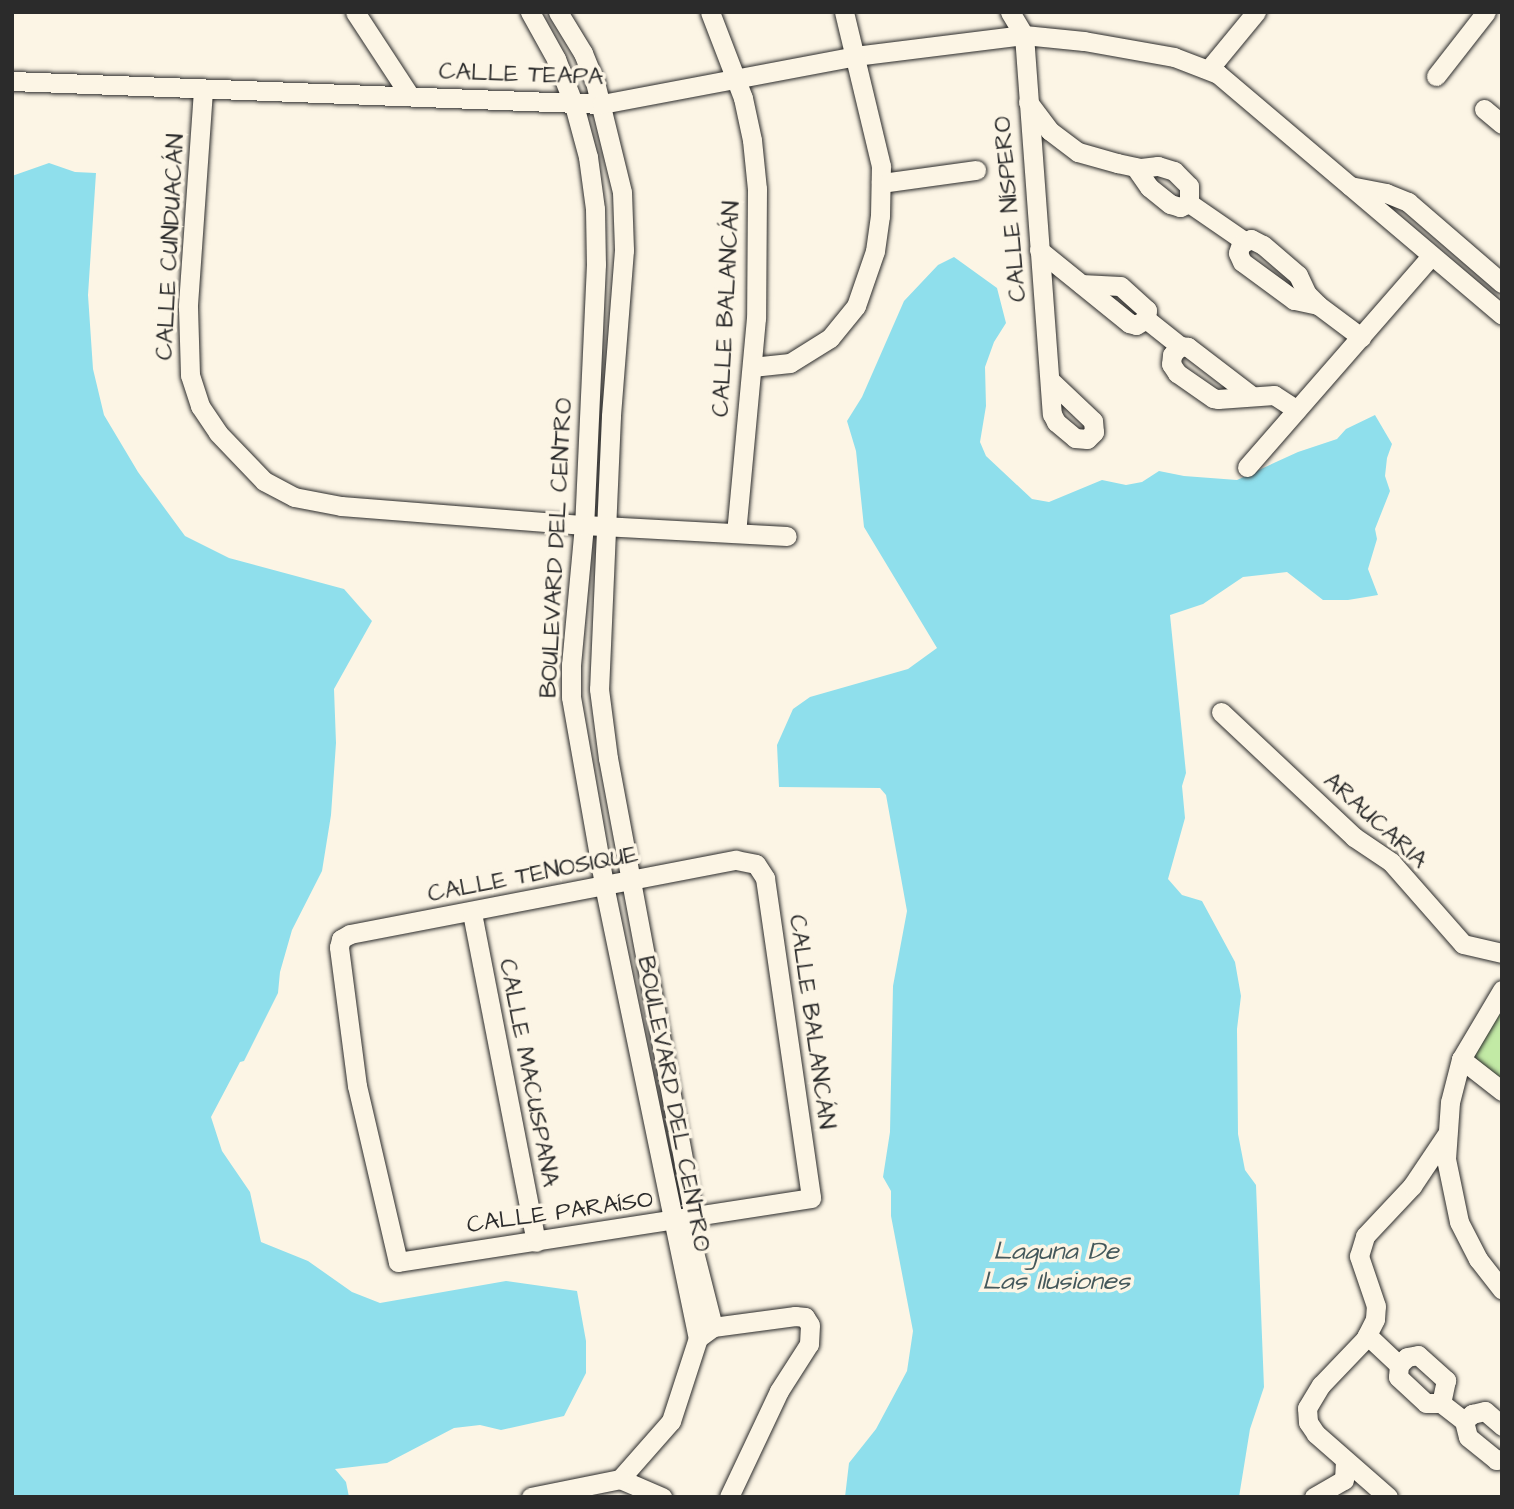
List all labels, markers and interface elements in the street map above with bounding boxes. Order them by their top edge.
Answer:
street label: CALLE TEAPA [438,58,604,92]
street label: CALLE NÍSPERO [989,115,1033,303]
street label: CALLE CUNDUACÁN [151,133,191,361]
street label: CALLE BALANCÁN [707,200,747,418]
street label: BOULEVARD DEL CENTRO [535,397,579,699]
street label: ARAUCARIA [1317,767,1433,875]
street label: CALLE TENOSIQUE [425,840,641,910]
street label: CALLE BALANCÁN [782,913,840,1131]
street label: BOULEVARD DEL CENTRO [630,954,716,1254]
street label: CALLE MACUSPANA [492,957,564,1189]
street label: CALLE PARAÍSO [465,1186,655,1240]
water label: Laguna De Las Ilusiones [982,1236,1130,1298]

